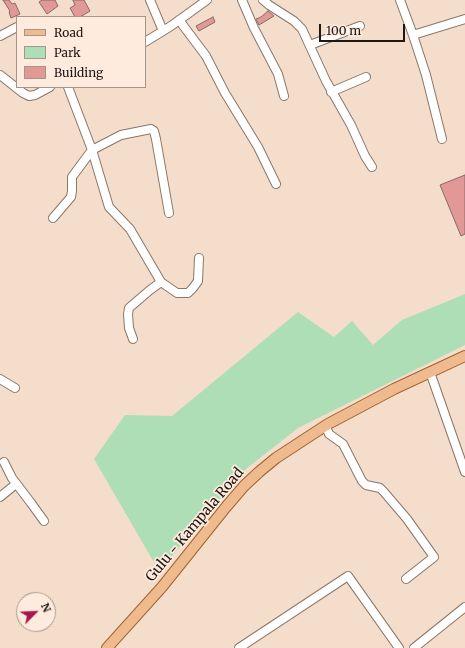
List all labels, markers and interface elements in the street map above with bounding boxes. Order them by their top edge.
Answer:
legend [16,16,146,88]
scale bar [321,16,407,42]
text: 100 m [326,23,361,38]
text: Road [54,25,83,40]
text: Park [54,45,81,60]
text: Building [54,65,103,80]
street label: Gulu - Kampala Road [143,465,247,585]
north arrow [16,592,56,632]
text: N [38,601,54,614]

